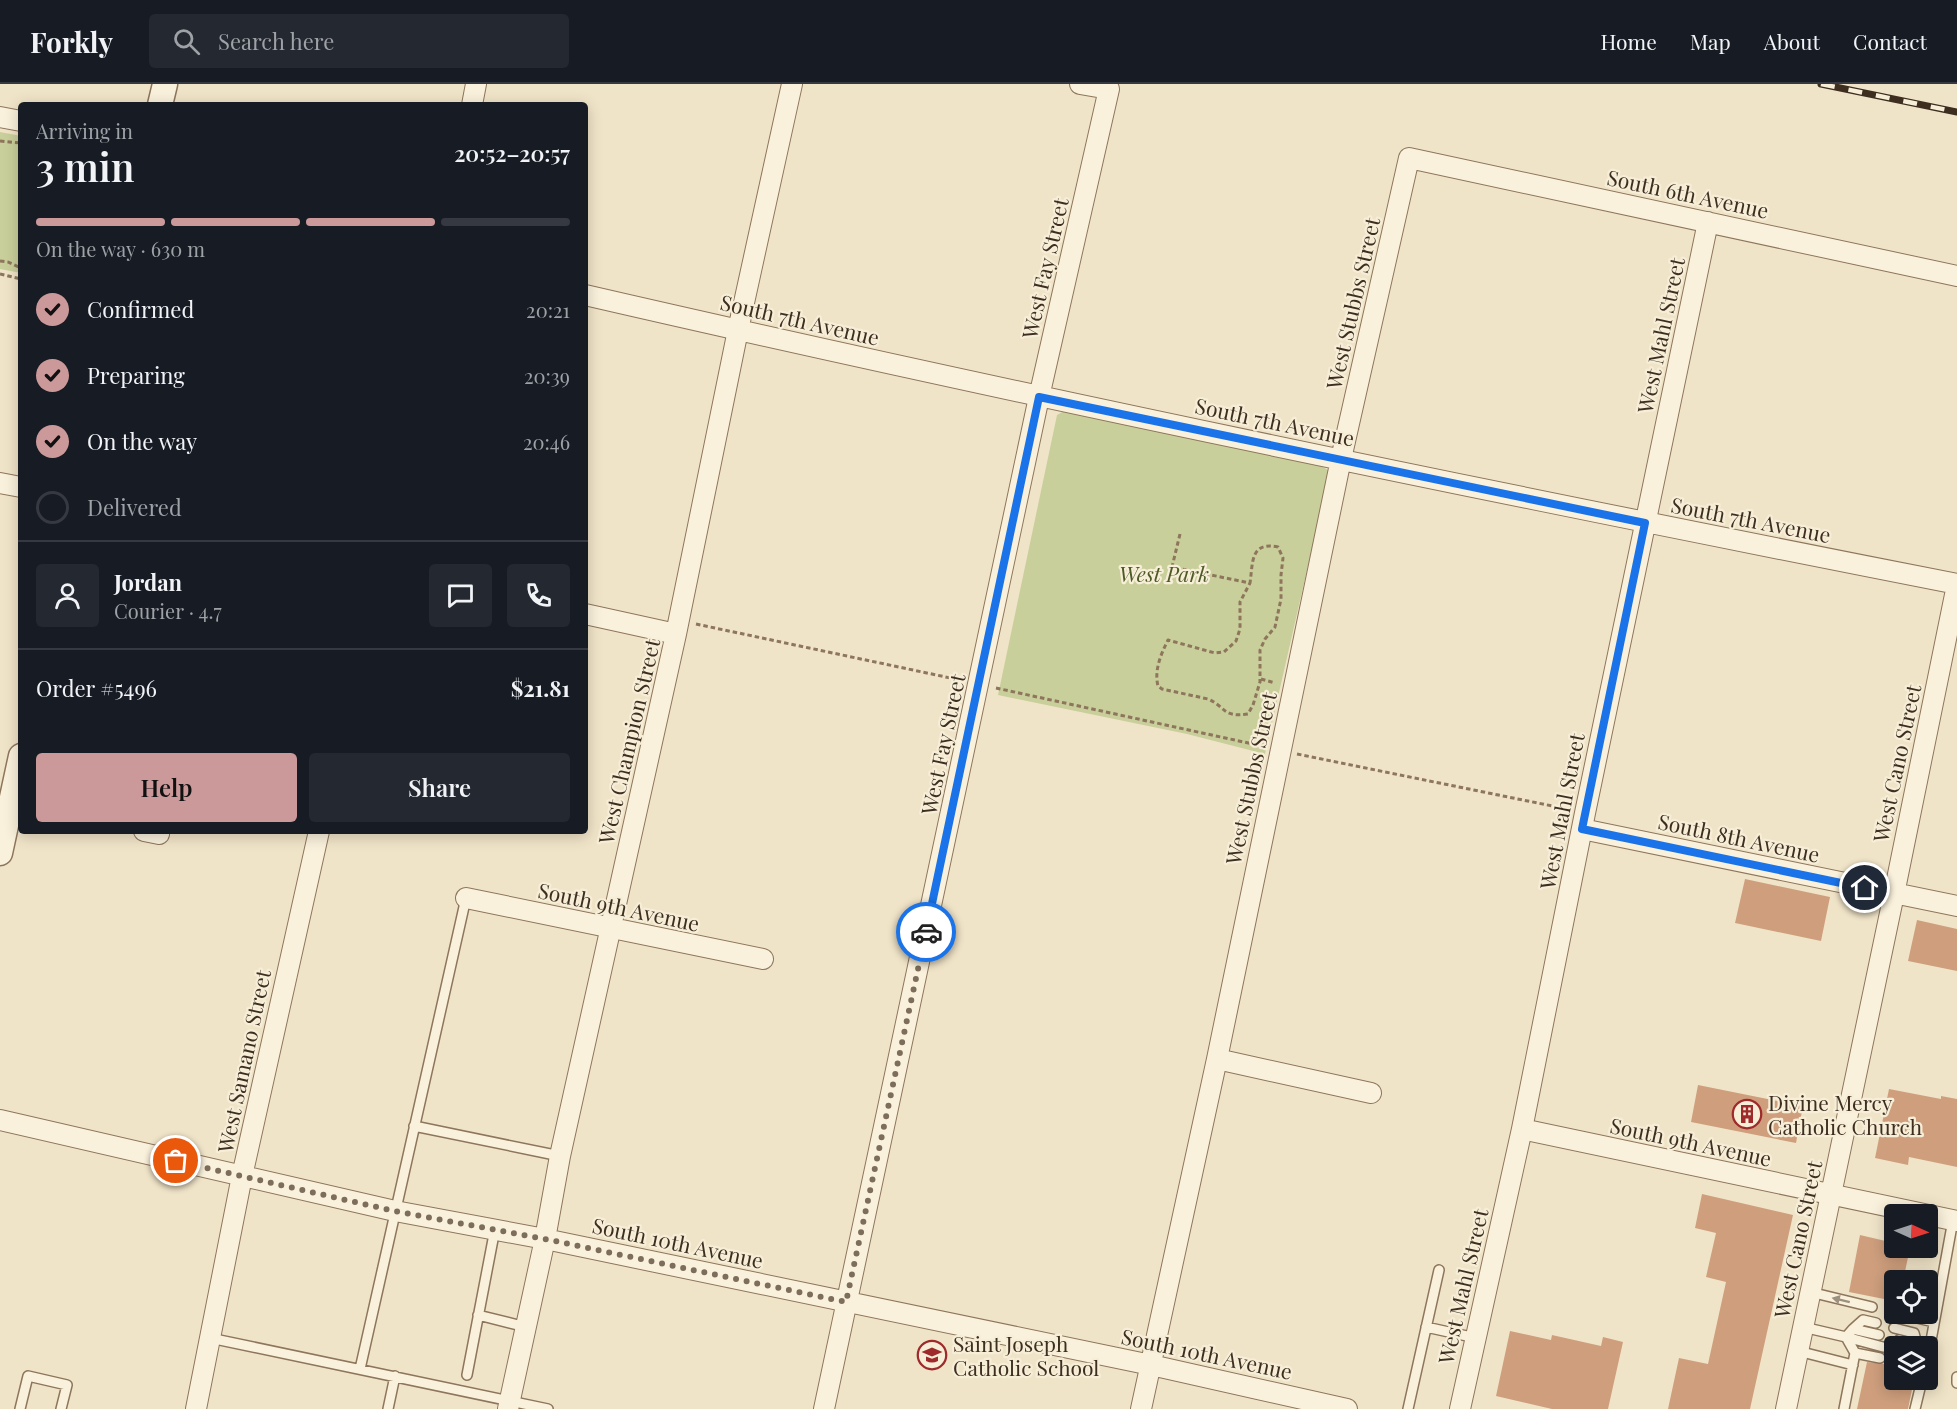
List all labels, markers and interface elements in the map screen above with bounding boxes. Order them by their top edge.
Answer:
search box [149,14,569,68]
text: Forkly [30,23,113,60]
icon: search [170,25,203,58]
text: Search here [218,26,334,56]
text: Home [1601,27,1657,55]
text: Map [1690,27,1731,55]
text: About [1764,27,1820,55]
text: Contact [1853,27,1927,55]
text: Arriving in [36,117,133,144]
text: 20:52–20:57 [454,138,570,168]
text: 3 min [36,140,134,192]
street label: South 6th Avenue [1605,162,1771,224]
street label: West Fay Street [1014,194,1074,342]
street label: West Stubbs Street [1318,214,1386,393]
text: On the way · 630 m [36,235,205,262]
street label: West Mahl Street [1630,254,1690,416]
street label: South 7th Avenue [718,287,882,351]
icon: check [36,293,69,326]
text: Confirmed [87,294,194,324]
text: 20:21 [526,296,570,323]
icon: check [36,359,69,392]
text: Preparing [87,360,185,390]
text: 20:39 [524,362,570,389]
street label: South 7th Avenue [1193,390,1357,452]
icon: check [36,425,69,458]
text: On the way [87,426,197,456]
text: 20:46 [523,428,570,455]
street label: South 7th Avenue [1669,490,1833,548]
text: Delivered [87,492,182,522]
park label: West Park [1119,559,1209,587]
button: person [36,564,99,627]
button: chat [429,564,492,627]
button: phone [507,564,570,627]
text: Jordan [114,567,182,597]
text: Courier · 4.7 [114,597,222,624]
street label: West Champion Street [591,635,665,847]
street label: West Fay Street [913,670,971,818]
text: Order #5496 [36,673,157,703]
text: $21.81 [511,673,570,703]
street label: West Cano Street [1865,681,1926,845]
street label: West Stubbs Street [1218,689,1282,868]
street label: West Mahl Street [1532,730,1590,892]
button: Help [36,753,297,822]
button: Share [309,753,570,822]
street label: South 8th Avenue [1656,806,1822,868]
pin [1839,862,1890,913]
icon: home [1848,871,1881,904]
street label: South 9th Avenue [536,875,702,937]
courier [896,902,956,962]
icon: car [910,916,943,949]
street label: West Samano Street [210,966,276,1156]
place label: Divine Mercy Catholic Church [1768,1088,1923,1140]
building icon: Divine Mercy Catholic Church [1731,1098,1763,1130]
street label: South 9th Avenue [1608,1110,1774,1172]
pin [150,1135,201,1186]
icon: bag [159,1144,192,1177]
street label: West Cano Street [1766,1157,1827,1321]
north arrow [1884,1204,1938,1258]
map controls [1884,1204,1938,1390]
street label: West Mahl Street [1430,1205,1494,1367]
street label: South 10th Avenue [590,1210,766,1274]
button: locate [1884,1270,1938,1324]
one-way arrow [1832,1294,1850,1304]
street label: South 10th Avenue [1119,1321,1295,1385]
place label: Saint Joseph Catholic School [953,1329,1099,1381]
button: layers [1884,1336,1938,1390]
school or university icon: Saint Joseph Catholic School [916,1339,948,1371]

